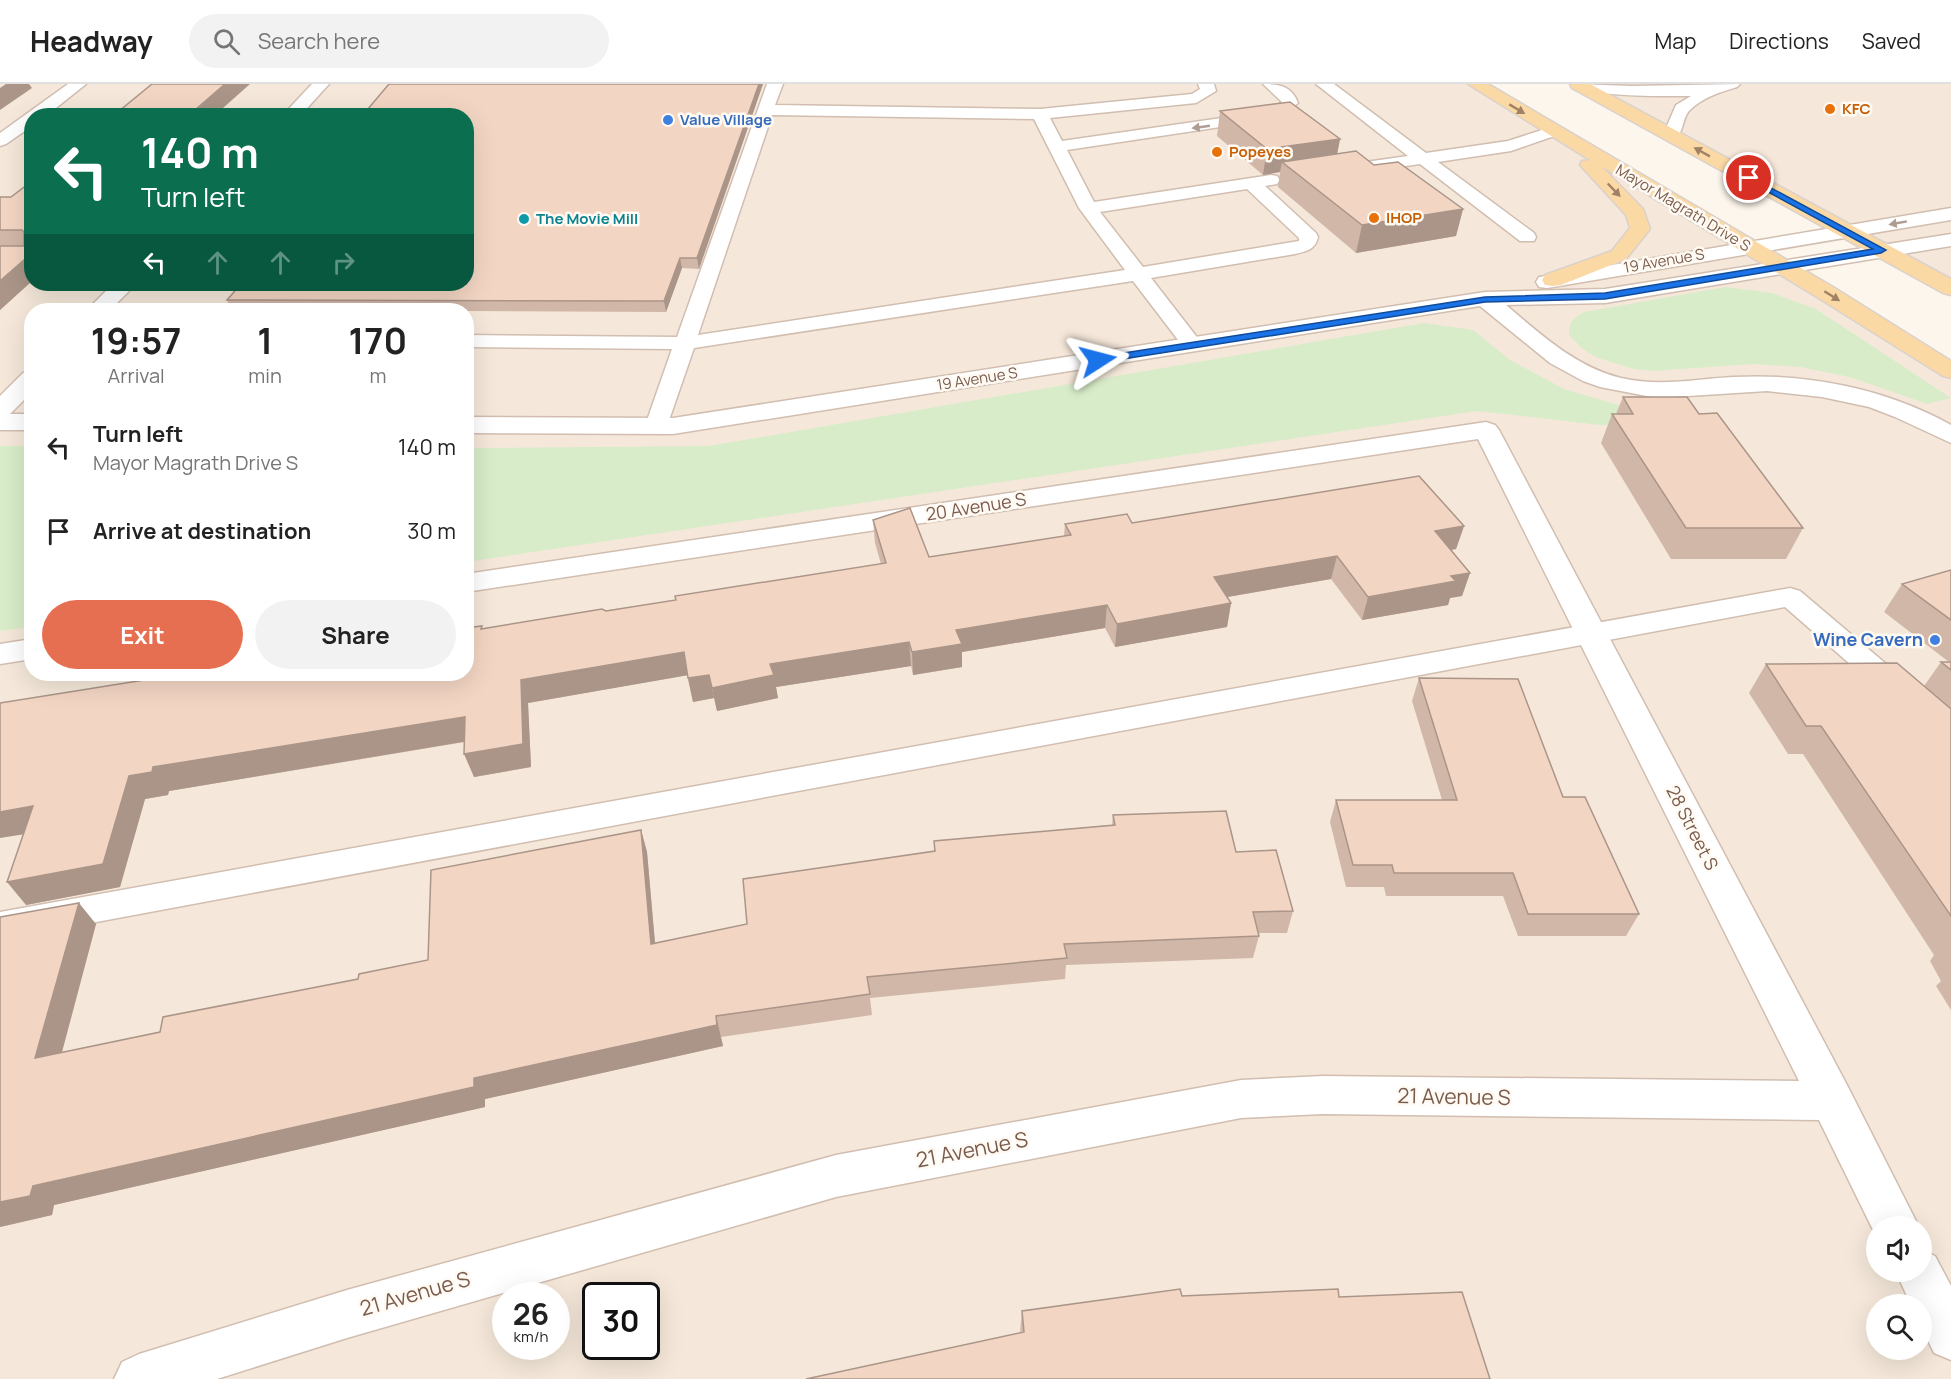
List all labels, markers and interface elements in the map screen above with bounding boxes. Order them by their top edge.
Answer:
search box [189,14,609,68]
text: Headway [30,22,153,60]
icon: search [210,25,243,58]
text: Search here [258,26,380,56]
text: Map [1655,27,1696,55]
text: Directions [1729,27,1829,55]
text: Saved [1862,27,1921,55]
place label: KFC [1842,98,1871,119]
marker: KFC [1823,102,1837,116]
one-way arrow [1509,103,1525,114]
place label: Value Village [680,109,772,130]
marker: Value Village [661,113,675,127]
one-way arrow [1191,122,1210,131]
text: 140 m [141,123,259,181]
icon: left [42,132,120,210]
place label: Popeyes [1229,141,1291,162]
marker: Popeyes [1210,145,1224,159]
one-way arrow [1693,147,1710,157]
pin [1723,152,1774,203]
street label: Mayor Magrath Drive S [1612,159,1755,256]
icon: arrive [1732,161,1765,194]
text: Turn left [141,178,245,215]
one-way arrow [1607,183,1621,197]
place label: IHOP [1386,207,1422,228]
place label: The Movie Mill [536,208,638,229]
marker: IHOP [1367,211,1381,225]
marker: The Movie Mill [517,212,531,226]
one-way arrow [1889,219,1908,228]
street label: 19 Avenue S [1622,243,1706,278]
icon: left [138,246,171,279]
icon: ahead [201,246,234,279]
icon: ahead [264,246,297,279]
icon: right [327,246,360,279]
one-way arrow [1824,291,1840,302]
text: 19:57 [91,316,182,365]
text: 1 [257,316,273,365]
text: 170 [349,316,407,365]
position arrow [1066,328,1130,392]
text: Arrival [108,362,165,389]
text: min [248,362,282,389]
text: m [369,362,386,389]
street label: 19 Avenue S [935,362,1019,395]
text: Turn left [93,419,183,449]
icon: left [42,431,75,464]
text: 140 m [398,432,456,462]
text: Mayor Magrath Drive S [93,449,298,476]
street label: 20 Avenue S [924,486,1028,526]
icon: arrive [42,515,75,548]
text: Arrive at destination [93,516,311,546]
text: 30 m [407,516,456,546]
button: Exit [42,600,243,669]
button: Share [255,600,456,669]
place label: Wine Cavern [1813,627,1923,651]
marker: Wine Cavern [1928,633,1942,647]
street label: 28 Street S [1661,781,1724,874]
street label: 21 Avenue S [1397,1081,1511,1111]
street label: 21 Avenue S [913,1124,1030,1174]
map controls [1866,1216,1932,1360]
button: sound [1866,1216,1932,1282]
street label: 21 Avenue S [356,1264,473,1322]
speed limit sign: 30 [582,1282,660,1360]
text: 26 [513,1293,549,1334]
button: search [1866,1294,1932,1360]
text: km/h [514,1326,548,1347]

